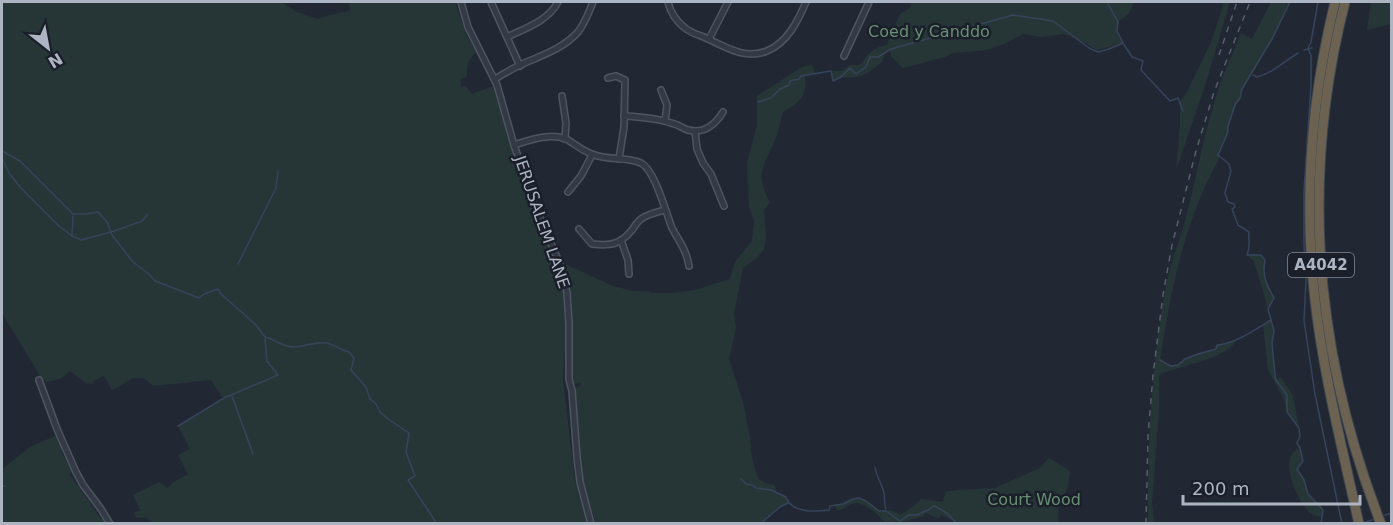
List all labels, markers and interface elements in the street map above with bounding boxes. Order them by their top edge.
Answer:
north arrow [18,18,78,78]
park label: Coed y Canddo [868,22,990,41]
text: N [45,49,66,72]
street label: JERUSALEM LANE [510,152,574,291]
road number: A4042 [1288,253,1354,277]
scale bar [1183,468,1360,506]
text: 200 m [1192,478,1250,499]
park label: Court Wood [987,490,1081,509]

